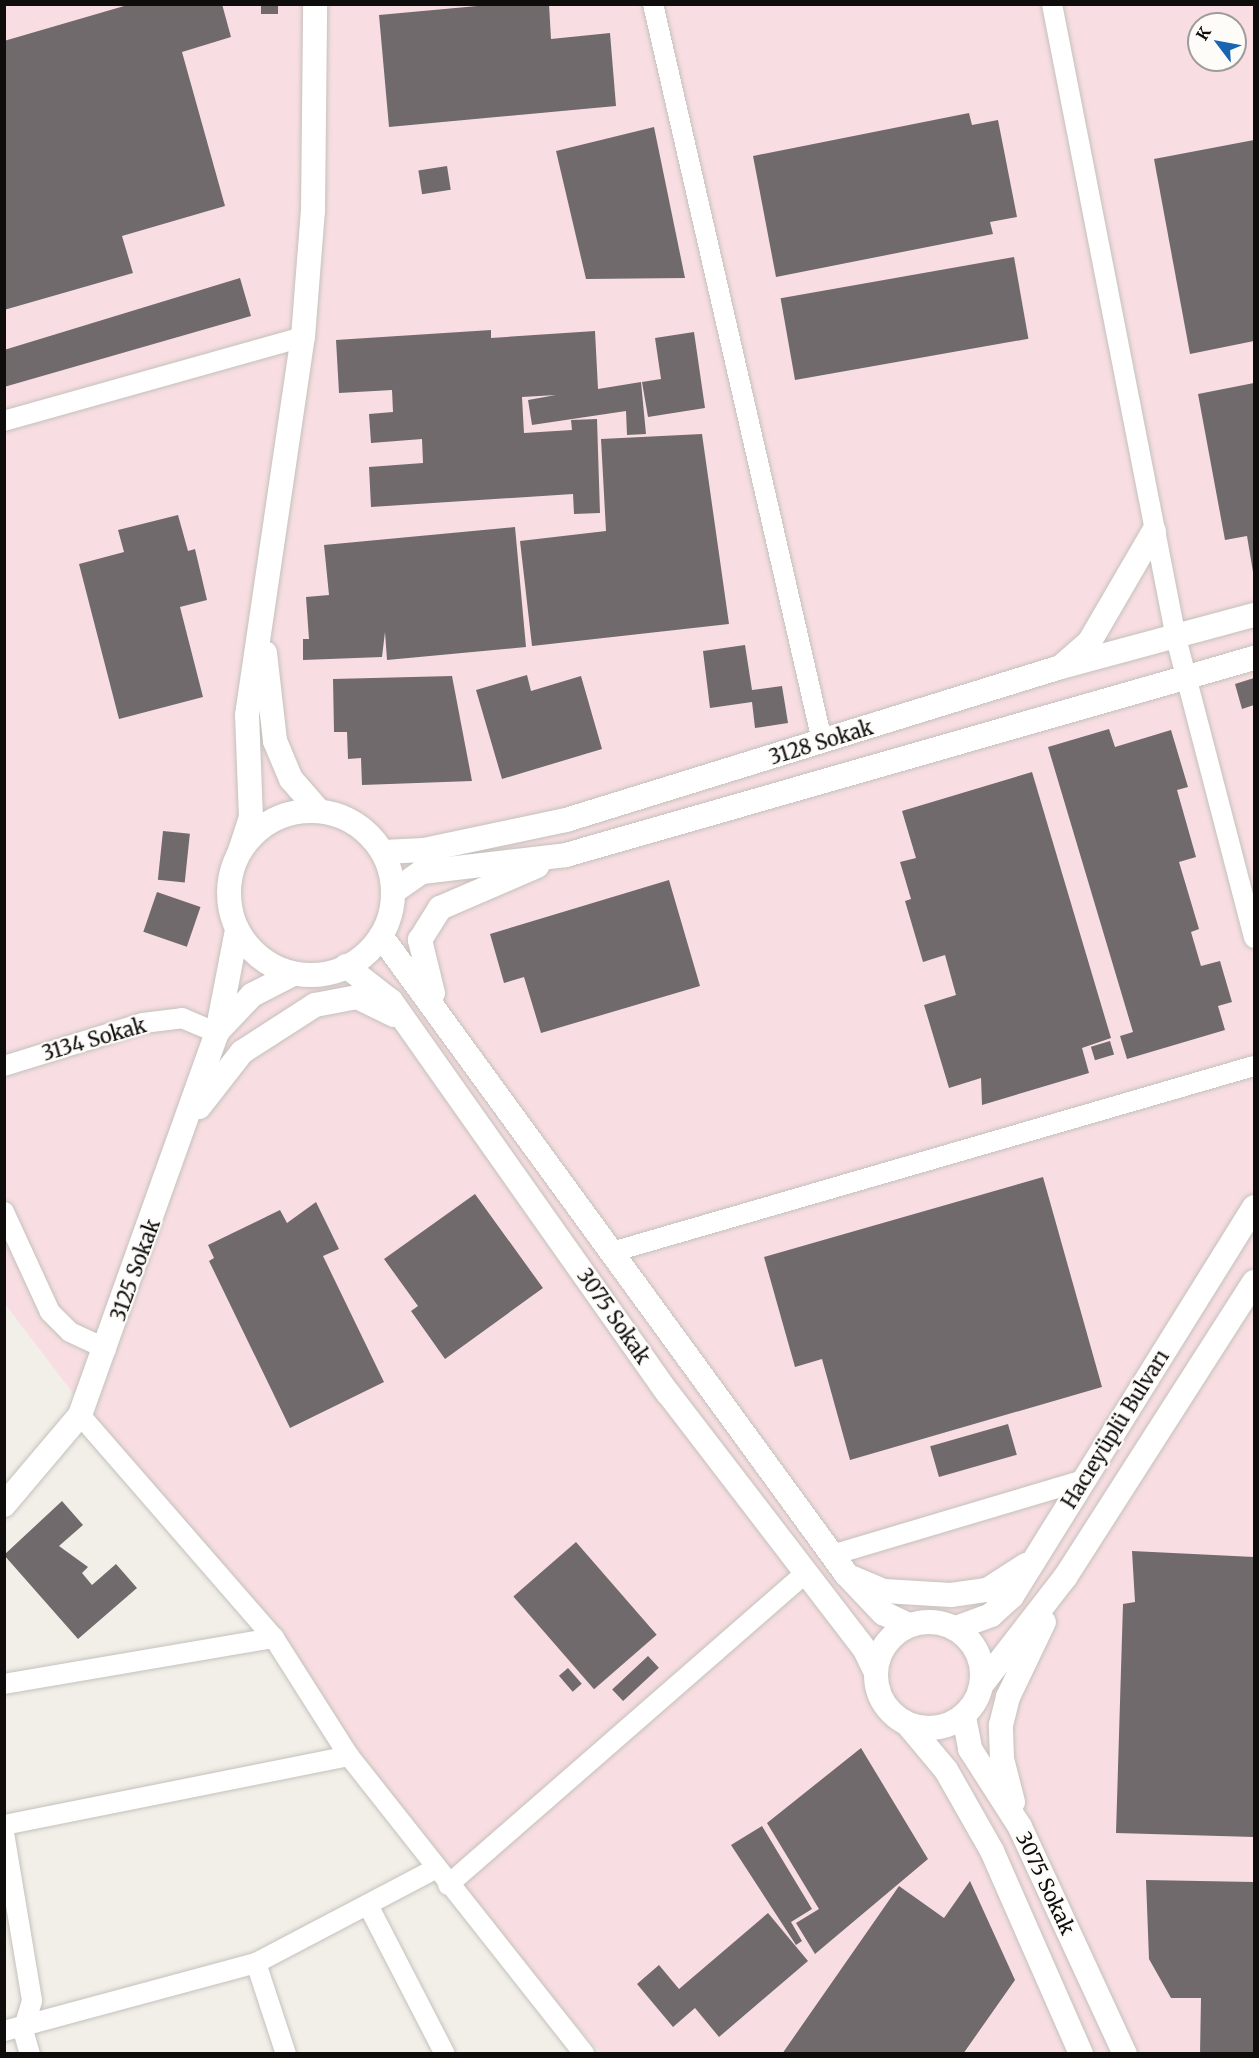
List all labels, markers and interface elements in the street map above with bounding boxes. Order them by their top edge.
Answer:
north arrow [1187,12,1247,72]
text: K [1192,23,1215,44]
street label: 3128 Sokak [766,715,876,769]
street label: 3134 Sokak [39,1013,149,1065]
street label: 3125 Sokak [106,1216,164,1324]
street label: 3075 Sokak [572,1264,656,1368]
street label: Hacıeyüplü Bulvarı [1056,1345,1174,1513]
street label: 3075 Sokak [1012,1828,1080,1938]

